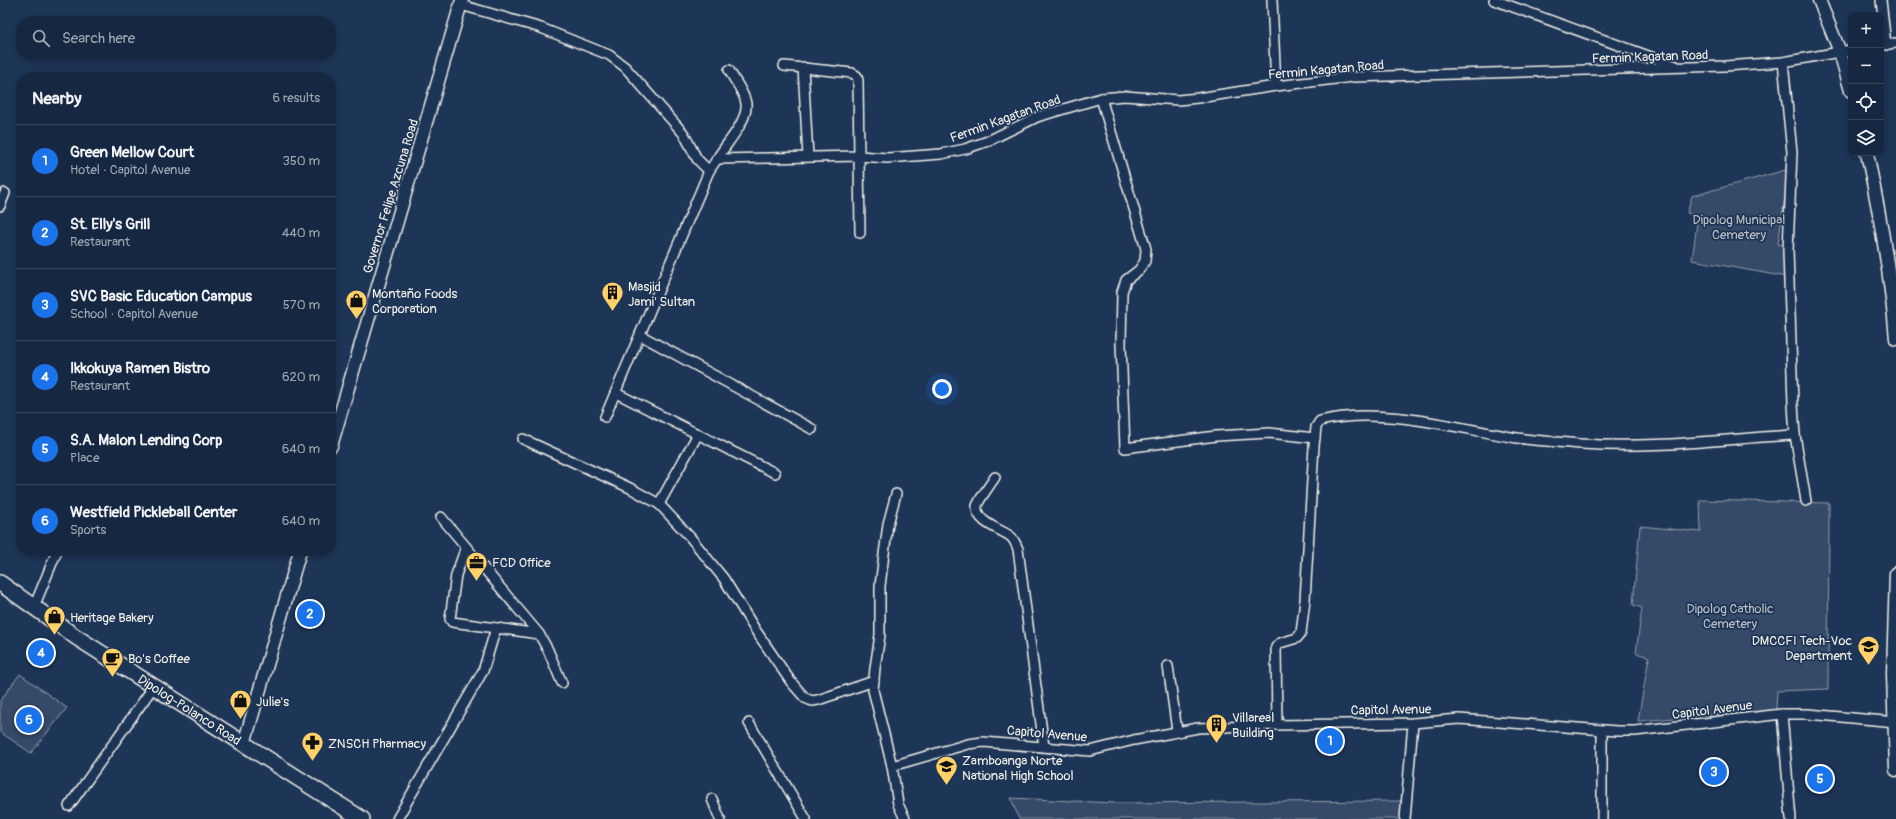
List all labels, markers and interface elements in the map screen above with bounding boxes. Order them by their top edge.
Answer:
map controls [1848,12,1884,156]
button: + [1848,12,1884,48]
search box [16,16,336,60]
icon: search [30,27,52,49]
text: Search here [62,29,135,48]
street label: Fermin Kagatan Road [1592,47,1709,67]
button: − [1848,48,1884,84]
street label: Fermin Kagatan Road [1267,57,1385,83]
button: locate [1848,84,1884,120]
text: Nearby [32,88,81,109]
text: 6 results [273,90,320,106]
street label: Fermin Kagatan Road [948,92,1063,146]
street label: Governor Felipe Azcuna Road [360,117,422,275]
button: layers [1848,120,1884,156]
text: Green Mellow Court [70,143,194,162]
text: 1 [42,153,48,169]
text: 350 m [282,153,320,169]
text: Hotel · Capitol Avenue [70,162,190,178]
park label: Dipolog Municipal Cemetery [1693,212,1785,243]
text: St. Elly's Grill [70,215,150,234]
text: 2 [41,225,49,241]
text: 440 m [282,225,320,241]
text: Restaurant [70,234,130,250]
place label: Masjid Jami' Sultan [628,279,695,310]
building icon: Masjid Jami' Sultan [599,280,625,313]
place label: Montaño Foods Corporation [372,286,458,317]
text: SVC Basic Education Campus [70,287,252,306]
shop icon: Montaño Foods Corporation [343,287,369,320]
text: 3 [41,297,49,313]
text: 570 m [283,297,320,313]
text: School · Capitol Avenue [70,306,198,322]
text: Ikkokuya Ramen Bistro [70,359,210,378]
text: 4 [41,369,49,385]
text: 620 m [282,369,320,385]
text: Restaurant [70,378,130,394]
your location [932,379,952,399]
text: S.A. Malon Lending Corp [70,431,222,450]
text: 5 [41,441,49,457]
text: 640 m [282,441,320,457]
text: Place [70,450,99,466]
text: Westfield Pickleball Center [70,503,237,522]
text: 6 [41,513,49,529]
text: 640 m [282,513,320,529]
text: Sports [70,522,106,538]
office icon: FCD Office [463,549,489,582]
place label: FCD Office [492,555,551,571]
pin: 2 [297,599,323,629]
park label: Dipolog Catholic Cemetery [1686,601,1774,632]
shop icon: Heritage Bakery [42,604,68,637]
place label: Heritage Bakery [70,610,154,626]
place label: DMCCFI Tech-Voc Department [1752,633,1853,664]
school or university icon: DMCCFI Tech-Voc Department [1855,634,1881,667]
pin: 4 [28,638,54,668]
cafe icon: Bo's Coffee [99,645,125,678]
place label: Bo's Coffee [128,651,190,667]
street label: Dipolog-Polanco Road [135,671,244,749]
shop icon: Julie's [227,688,253,721]
place label: Julie's [256,694,289,710]
street label: Capitol Avenue [1671,697,1754,723]
street label: Capitol Avenue [1351,701,1432,719]
pin: 6 [16,705,42,735]
place label: Villareal Building [1232,710,1274,741]
building icon: Villareal Building [1204,711,1230,744]
street label: Capitol Avenue [1006,723,1088,746]
pin: 1 [1317,726,1343,756]
pharmacy icon: ZNSCH Pharmacy [299,730,325,763]
place label: ZNSCH Pharmacy [328,736,426,752]
place label: Zamboanga Norte National High School [962,753,1074,784]
school or university icon: Zamboanga Norte National High School [934,754,960,787]
pin: 3 [1701,757,1727,787]
pin: 5 [1807,764,1833,794]

